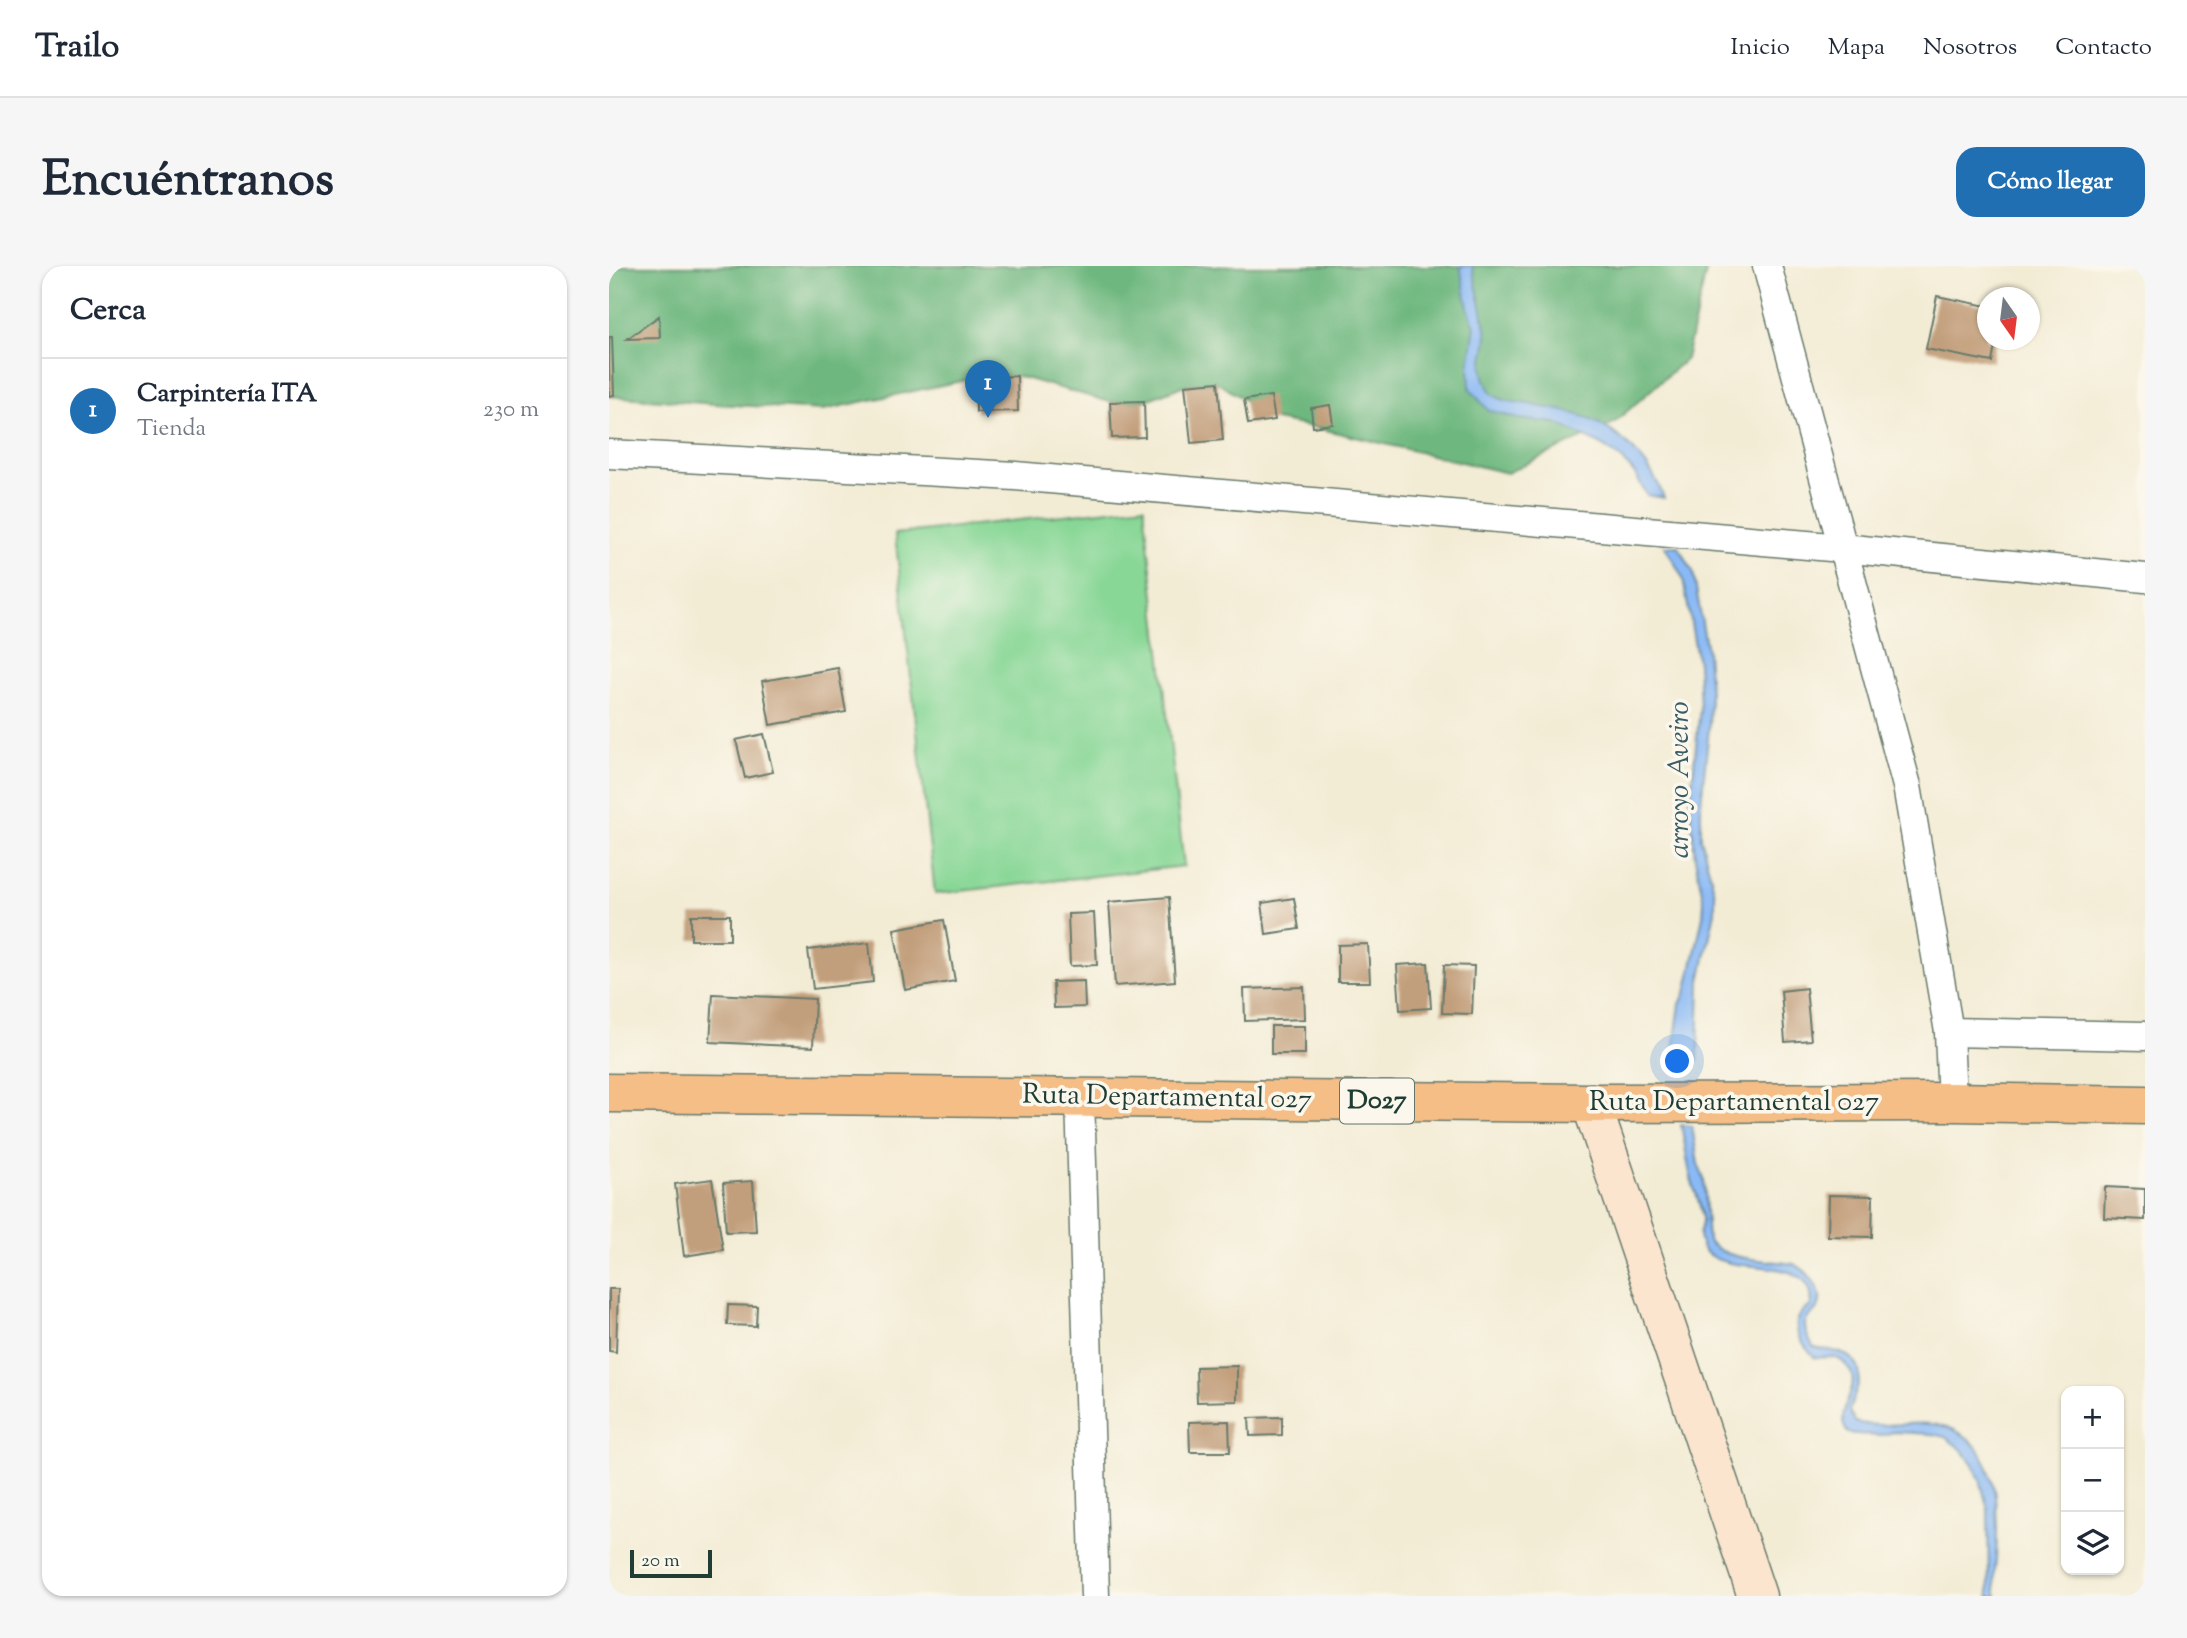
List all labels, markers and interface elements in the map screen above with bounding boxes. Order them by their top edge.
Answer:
text: Trailo [35,24,119,72]
text: Inicio [1730,31,1790,65]
text: Mapa [1828,31,1885,65]
text: Nosotros [1923,31,2017,65]
text: Contacto [2055,31,2152,65]
text: Encuéntranos [42,147,334,217]
button: Cómo llegar [1956,147,2145,217]
north arrow [1977,287,2040,350]
text: Cerca [70,290,146,333]
pin: 1 [965,360,1011,418]
text: Carpintería ITA [137,376,317,413]
text: 1 [89,394,97,427]
text: 230 m [483,394,539,427]
text: Tienda [137,413,206,446]
water label: arroyo Aveiro [1659,701,1702,859]
your location [1660,1044,1694,1078]
street label: Ruta Departamental 027 [1022,1075,1312,1121]
road number: D027 [1340,1079,1414,1124]
street label: Ruta Departamental 027 [1589,1083,1879,1123]
map controls [2061,1386,2124,1575]
button: + [2061,1386,2124,1449]
button: − [2061,1449,2124,1512]
button: layers [2061,1512,2124,1575]
scale bar [630,1547,712,1579]
text: 20 m [641,1548,680,1575]

